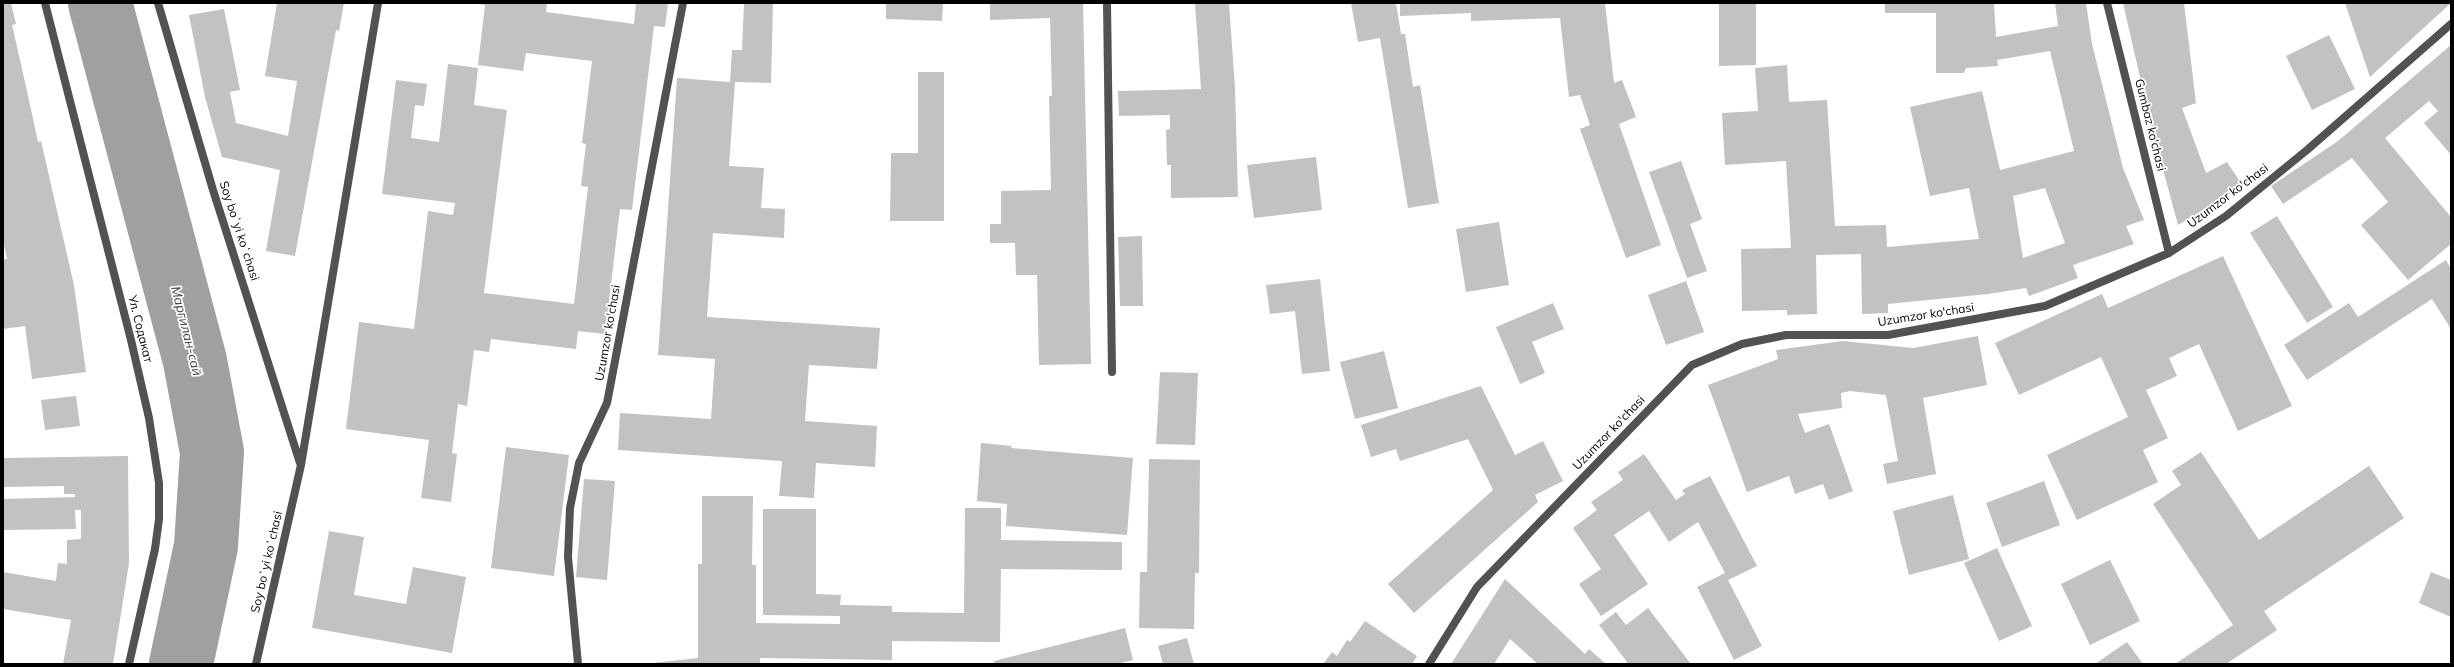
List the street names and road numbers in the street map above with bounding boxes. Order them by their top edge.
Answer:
street label: Gumbaz ko'chasi [2132,77,2168,173]
street label: Uzumzor ko'chasi [2185,161,2271,231]
street label: Soy boʻyi koʻchasi [216,179,262,283]
street label: Uzumzor ko'chasi [592,284,624,382]
street label: Ул. Содакат [125,294,155,364]
street label: Uzumzor ko'chasi [1877,300,1975,330]
street label: Uzumzor ko'chasi [1570,393,1648,473]
street label: Soy boʻyi koʻchasi [248,510,286,614]

